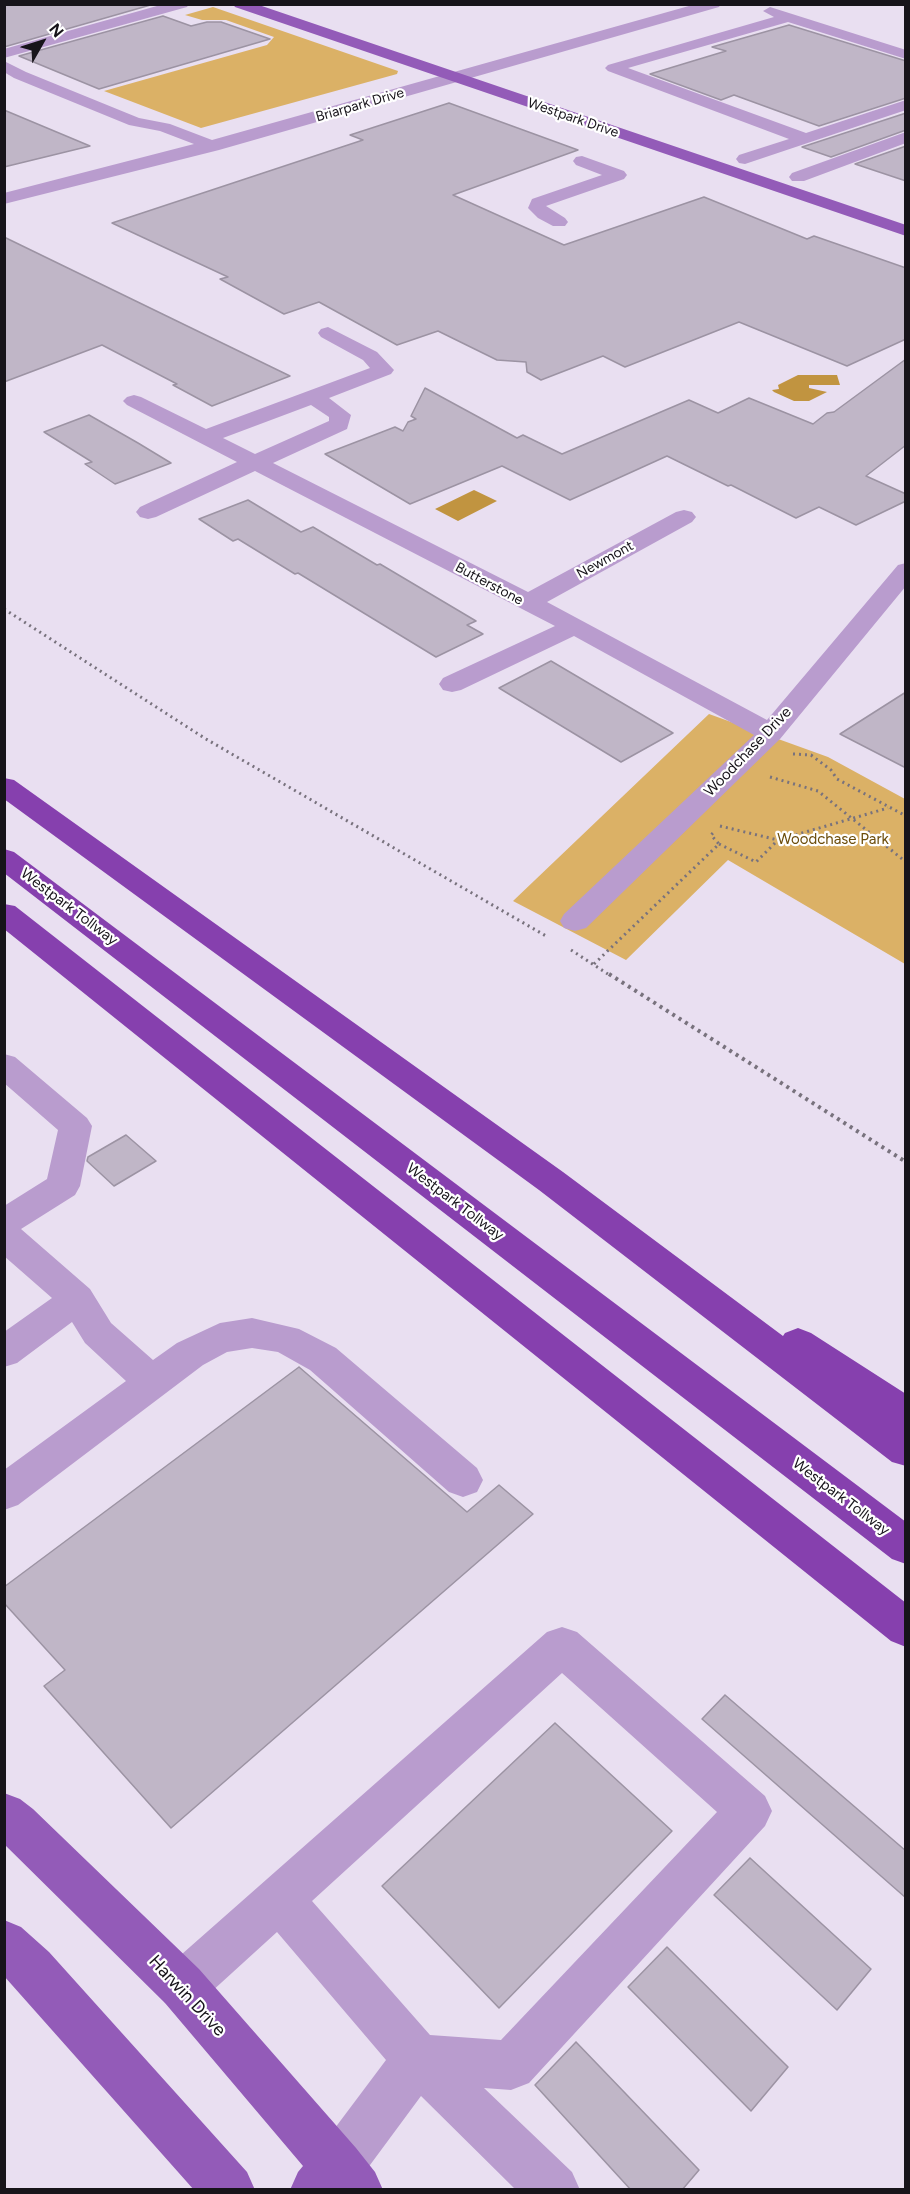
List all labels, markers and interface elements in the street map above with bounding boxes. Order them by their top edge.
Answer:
north arrow [12,12,72,72]
text: N [45,20,68,41]
street label: Briarpark Drive [314,84,406,126]
street label: Westpark Drive [525,95,621,141]
street label: Newmont [574,538,636,582]
street label: Butterstone [452,559,526,609]
street label: Woodchase Drive [701,703,795,801]
park label: Woodchase Park [777,831,889,849]
street label: Westpark Tollway [17,865,121,949]
street label: Westpark Tollway [403,1160,507,1244]
street label: Westpark Tollway [789,1455,893,1539]
street label: Harwin Drive [144,1951,230,2041]

